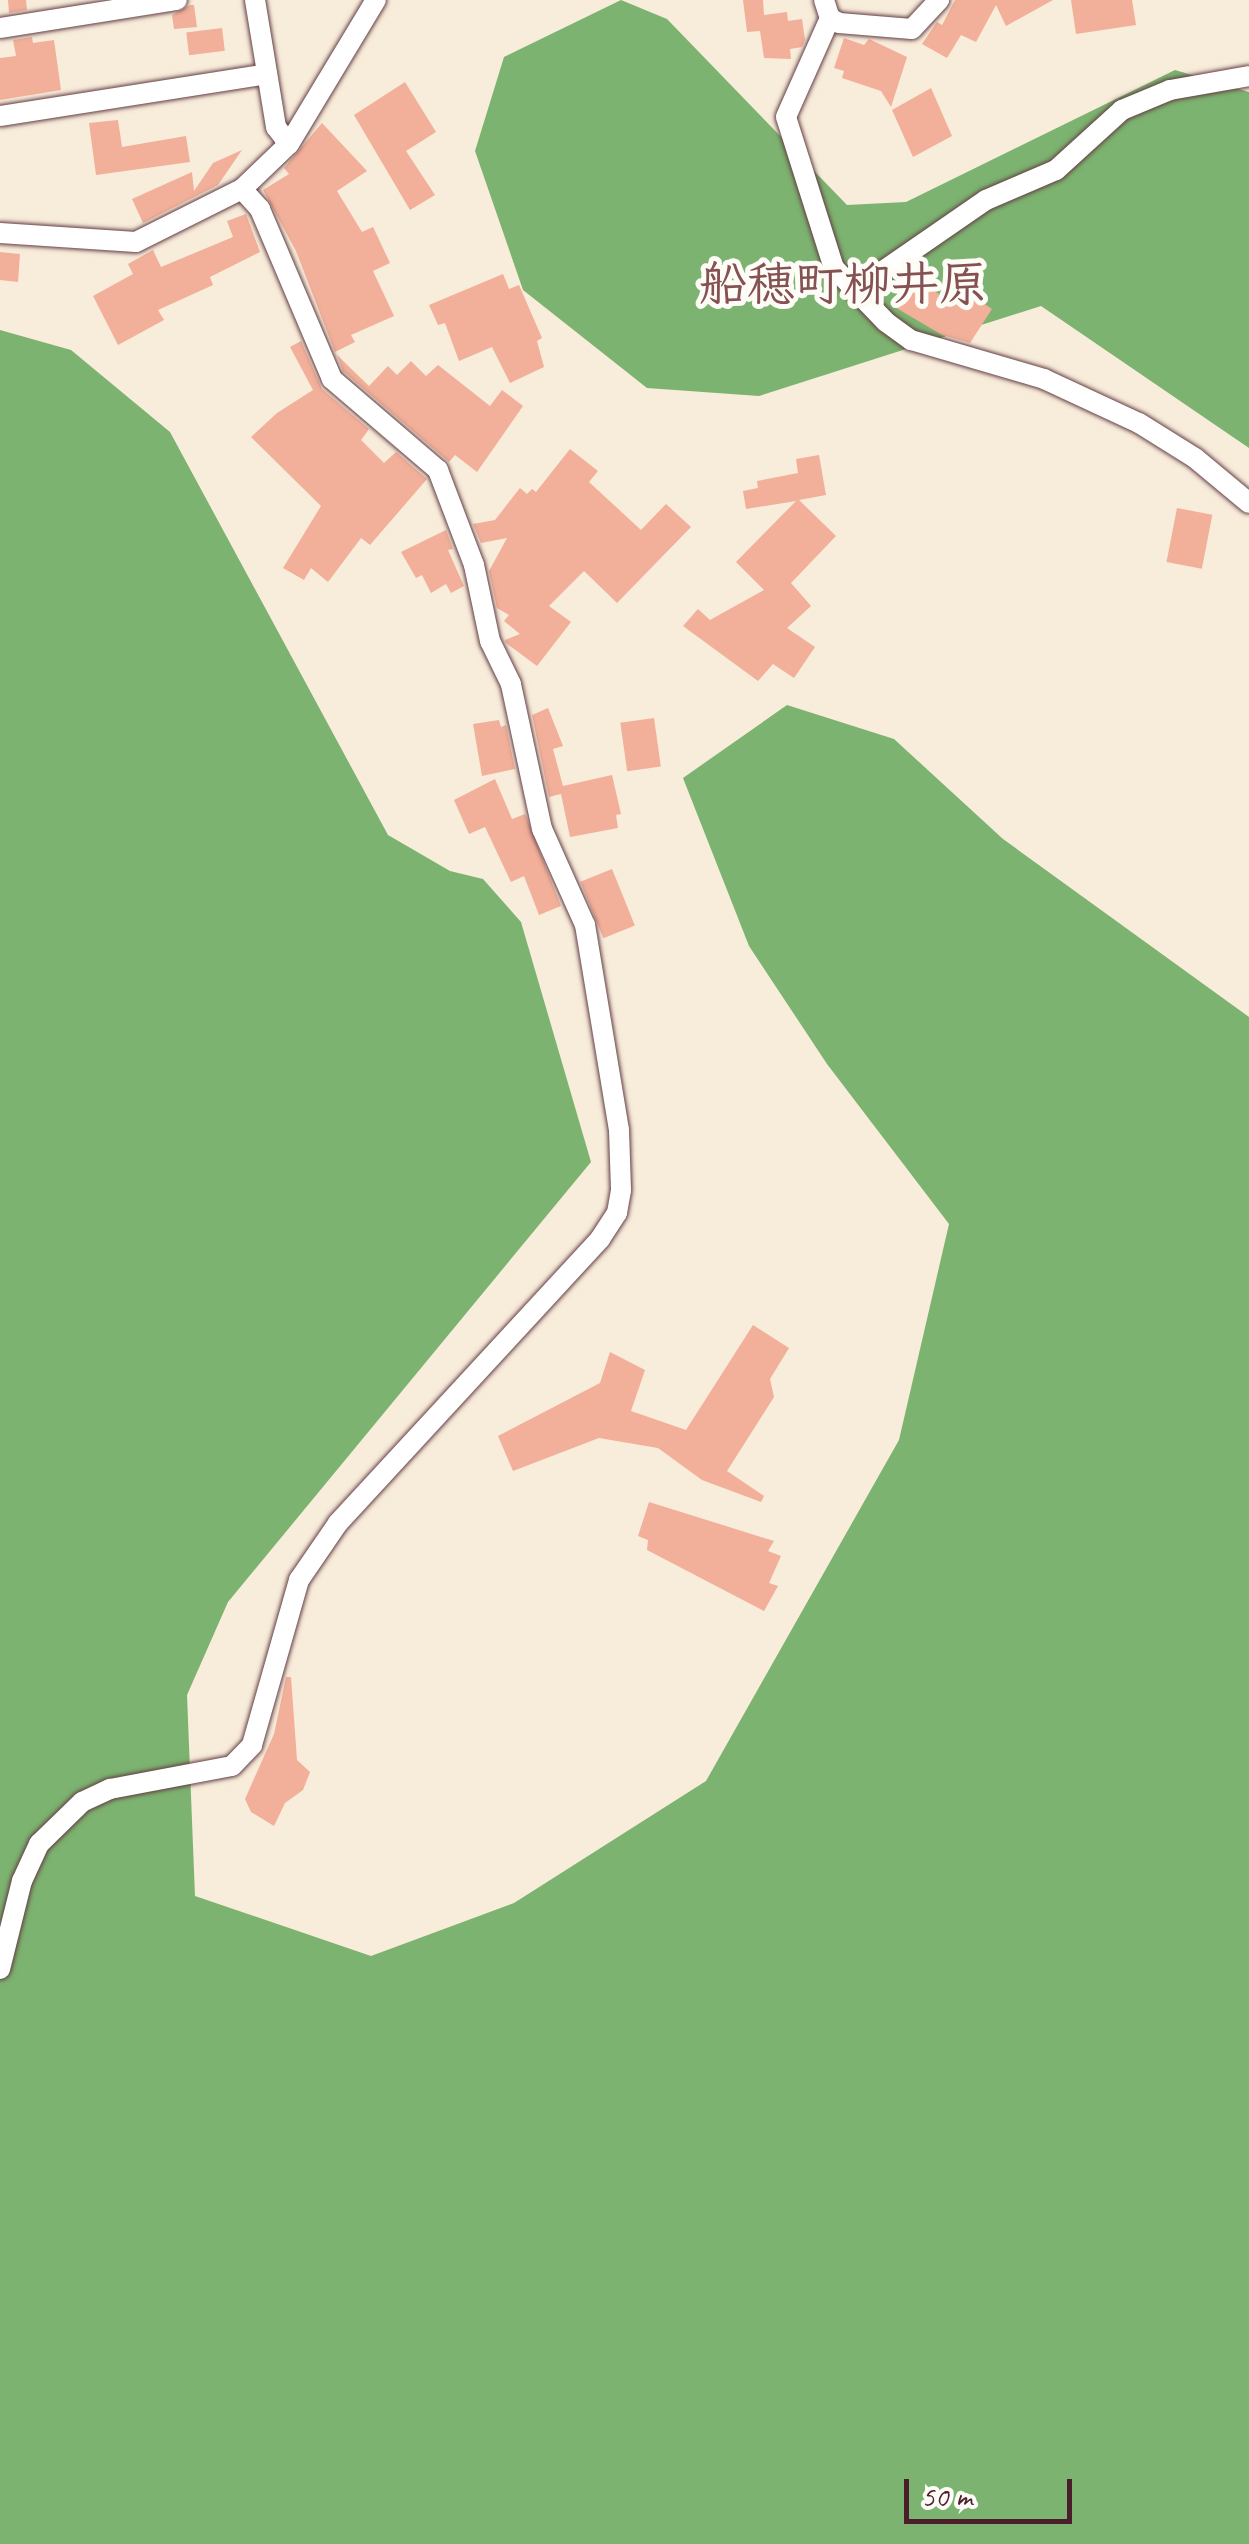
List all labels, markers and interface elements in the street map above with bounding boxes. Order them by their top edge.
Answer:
district label: 船穂町柳井原 [699,256,987,314]
scale bar [909,2459,1076,2521]
text: 50 m [921,2477,972,2515]

